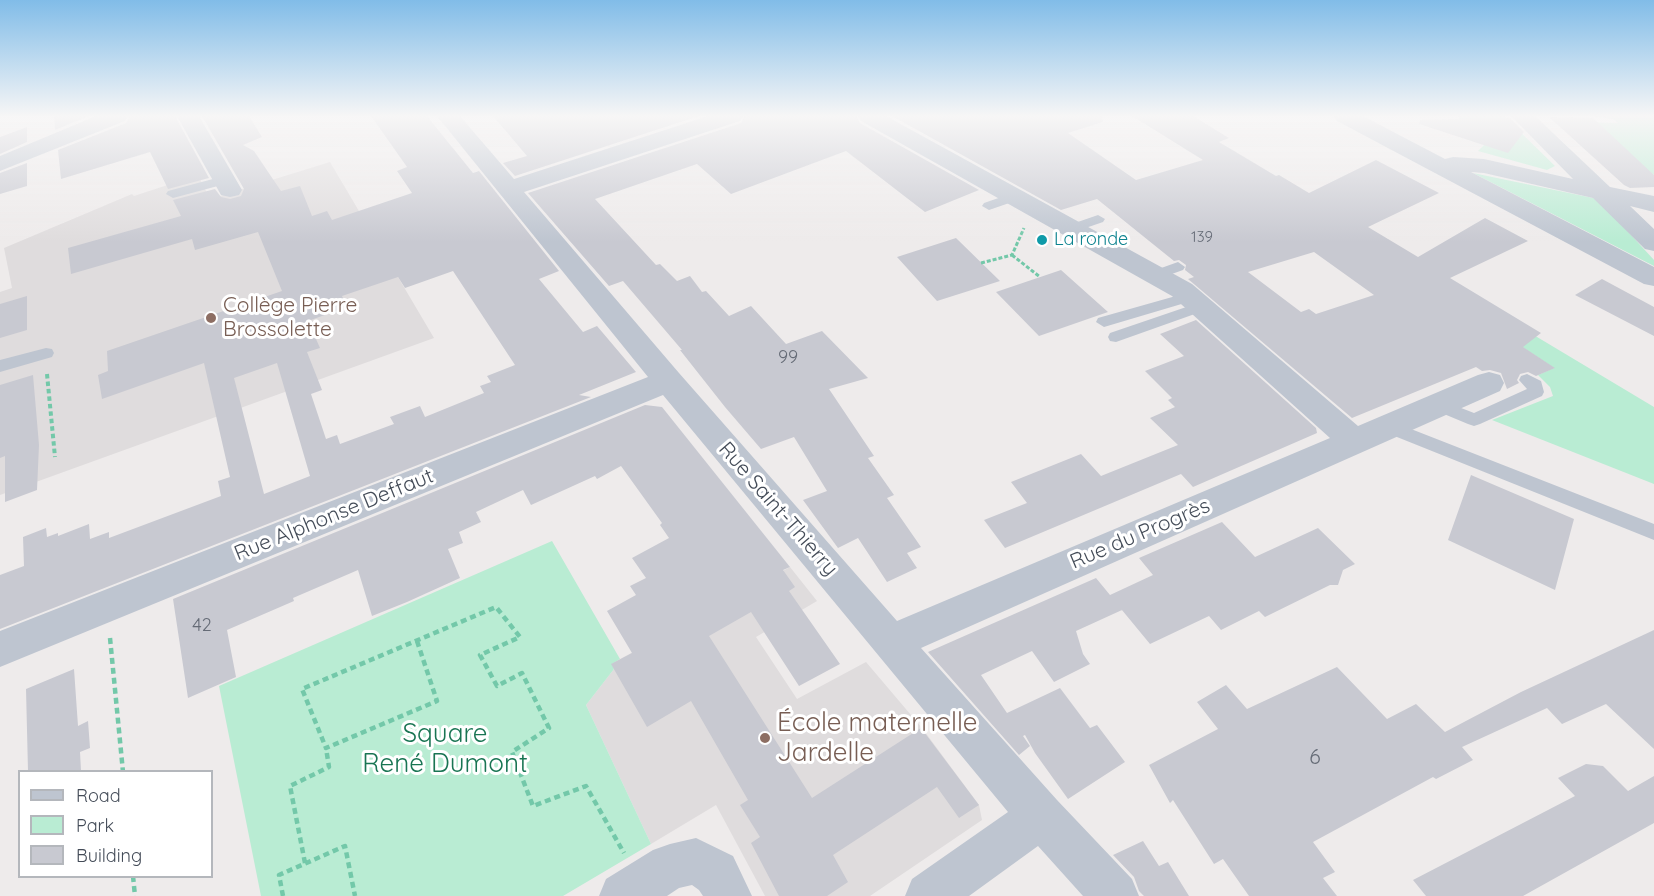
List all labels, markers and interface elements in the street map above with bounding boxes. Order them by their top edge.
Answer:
house number: 139 [1191,228,1213,246]
place label: La ronde [1054,229,1128,251]
marker: La ronde [1035,233,1049,247]
place label: Collège Pierre Brossolette [223,293,357,343]
marker: Collège Pierre Brossolette [204,311,218,325]
house number: 99 [778,347,798,369]
street label: Rue Saint-Thierry [713,437,843,581]
street label: Rue Alphonse Deffaut [231,464,437,566]
street label: Rue du Progrès [1066,493,1214,575]
house number: 42 [192,615,212,637]
place label: École maternelle Jardelle [777,707,977,768]
park label: Square René Dumont [362,718,528,780]
marker: École maternelle Jardelle [758,731,772,745]
house number: 6 [1309,745,1321,771]
legend [18,770,213,878]
text: Road [76,784,121,807]
text: Park [76,814,114,837]
text: Building [76,844,142,867]

